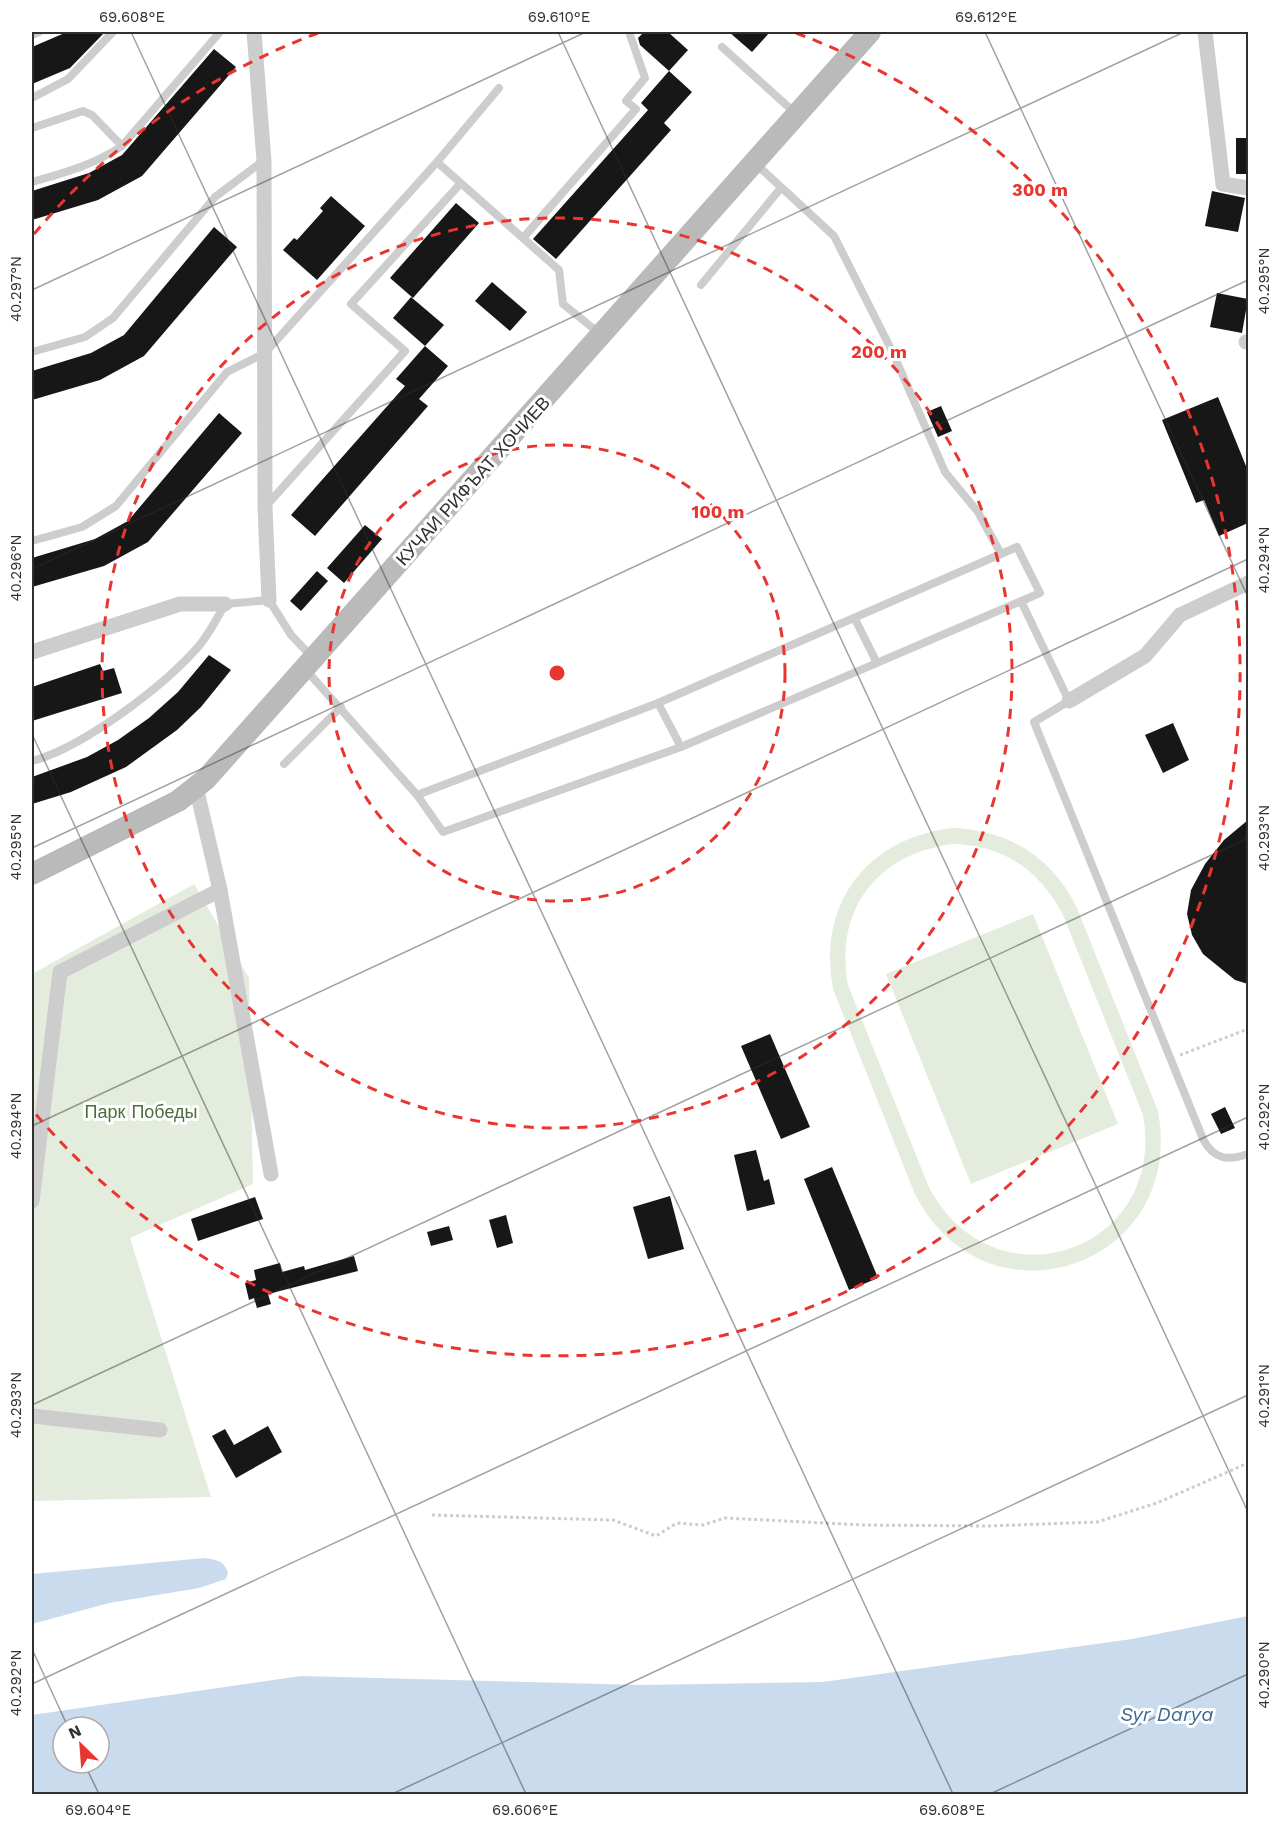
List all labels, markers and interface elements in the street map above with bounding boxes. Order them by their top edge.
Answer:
text: 69.608°E [99,8,165,26]
text: 69.610°E [528,8,590,26]
text: 69.612°E [955,8,1017,26]
text: 300 m [1012,179,1068,200]
text: 40.295°N [1255,248,1273,314]
text: 40.297°N [7,256,25,322]
text: 200 m [851,341,907,362]
street label: КУЧАИ РИФЪАТ ХОЧИЕВ [391,392,554,569]
text: 100 m [691,501,745,522]
text: 40.294°N [1255,526,1273,594]
text: 40.296°N [7,534,25,602]
centre of rings [547,663,567,683]
text: 40.293°N [1255,805,1273,871]
text: 40.295°N [7,814,25,880]
text: 40.292°N [1255,1084,1273,1150]
text: 40.294°N [7,1092,25,1160]
park label: Парк Победы [84,1101,198,1122]
text: 40.291°N [1255,1364,1273,1428]
text: 40.293°N [7,1372,25,1438]
text: 40.290°N [1255,1641,1273,1709]
text: 40.292°N [7,1650,25,1716]
water label: Syr Darya [1120,1702,1214,1726]
north arrow [51,1715,111,1775]
text: N [65,1721,84,1743]
text: 69.604°E [65,1801,131,1819]
text: 69.606°E [492,1801,558,1819]
text: 69.608°E [919,1801,985,1819]

